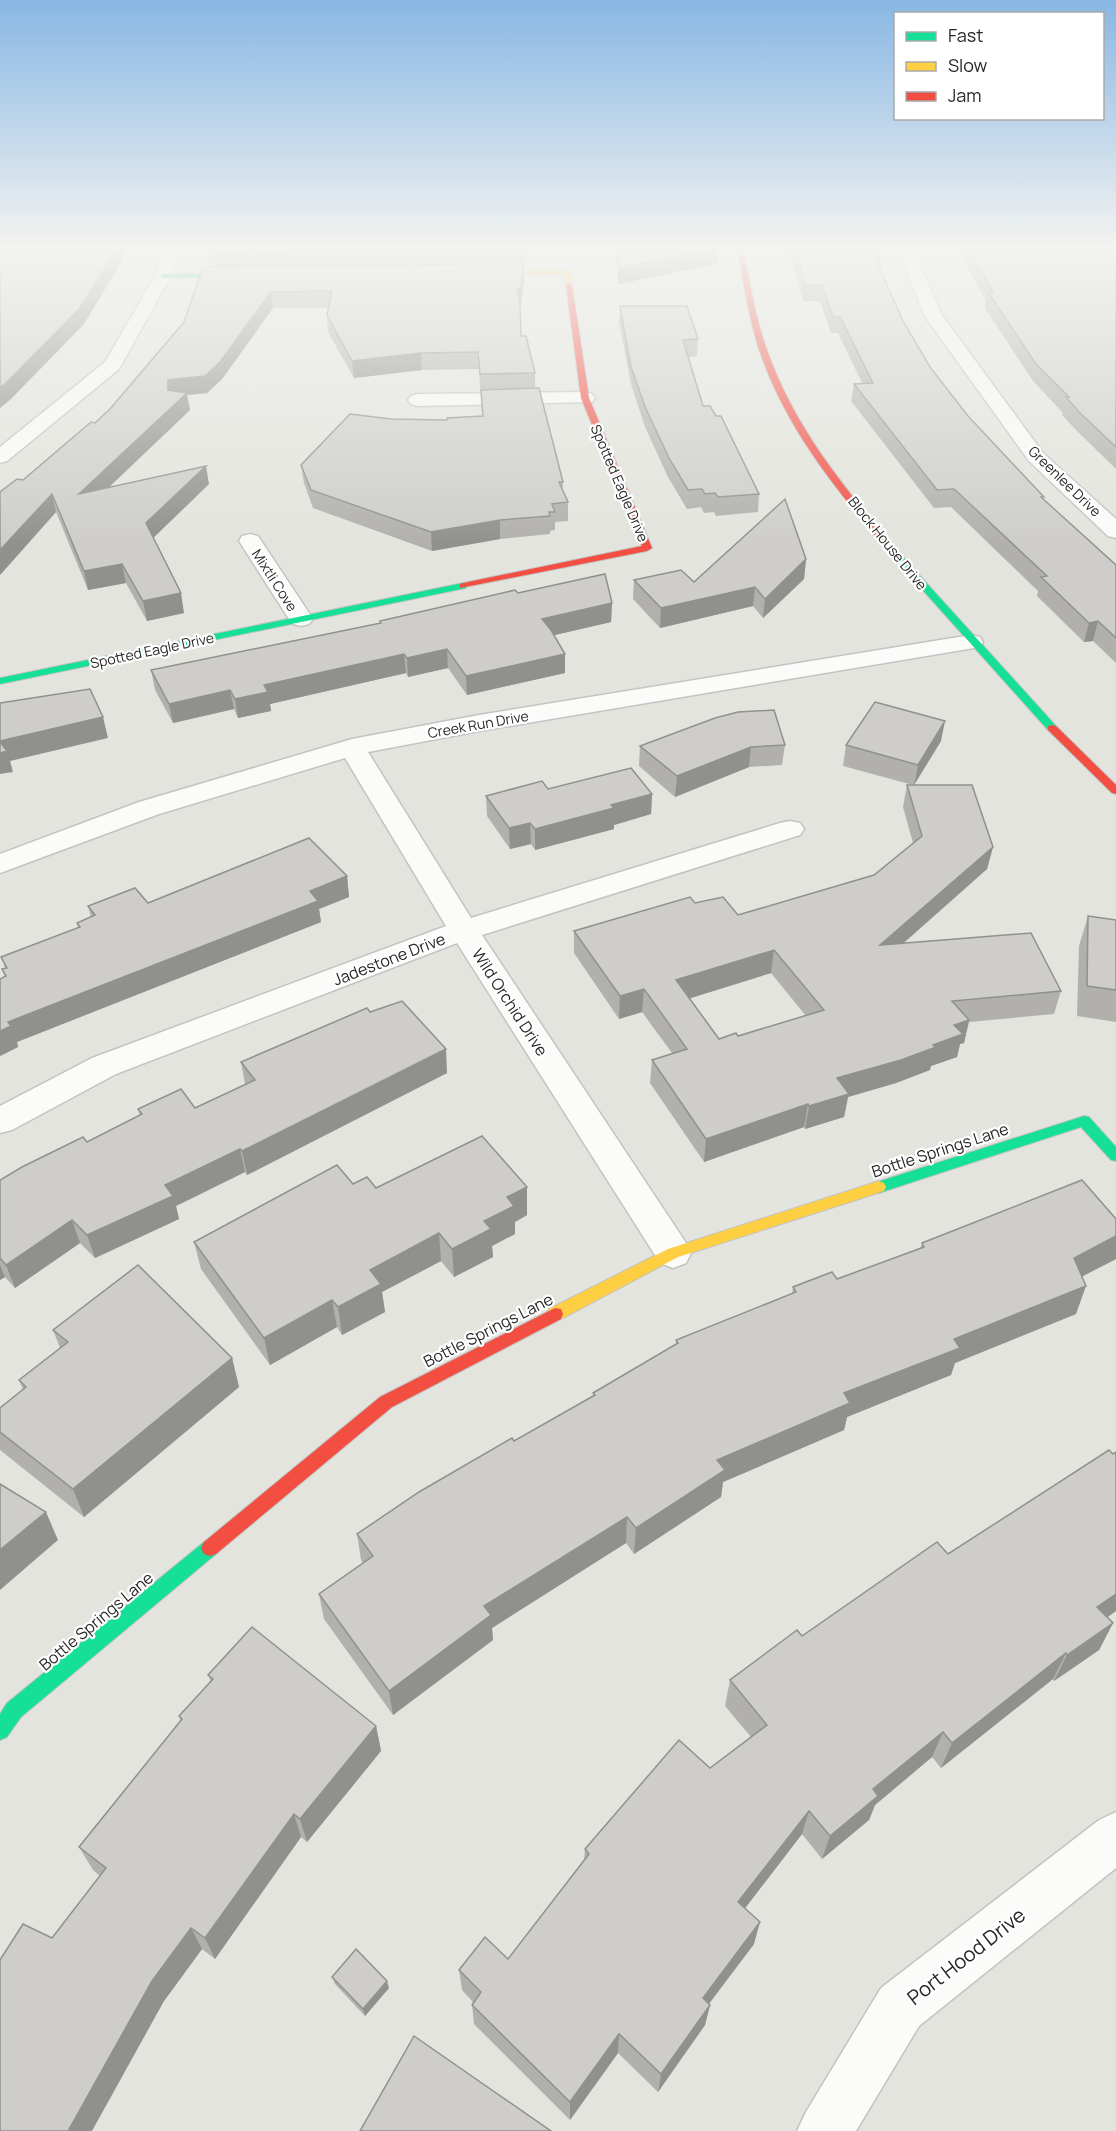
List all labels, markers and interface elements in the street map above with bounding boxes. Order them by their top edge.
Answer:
legend [894,12,1104,120]
text: Fast [948,23,983,47]
text: Slow [948,53,988,77]
text: Jam [948,83,982,107]
street label: Spotted Eagle Drive [587,421,653,545]
street label: Greenlee Drive [1024,441,1106,521]
street label: Block House Drive [844,492,932,594]
street label: Mixtli Cove [248,545,302,615]
street label: Spotted Eagle Drive [88,628,216,672]
street label: Creek Run Drive [426,706,530,742]
street label: Jadestone Drive [330,927,448,991]
street label: Wild Orchid Drive [467,944,553,1060]
street label: Bottle Springs Lane [869,1117,1011,1183]
street label: Bottle Springs Lane [419,1288,557,1372]
street label: Bottle Springs Lane [34,1567,158,1675]
street label: Port Hood Drive [901,1901,1031,2011]

